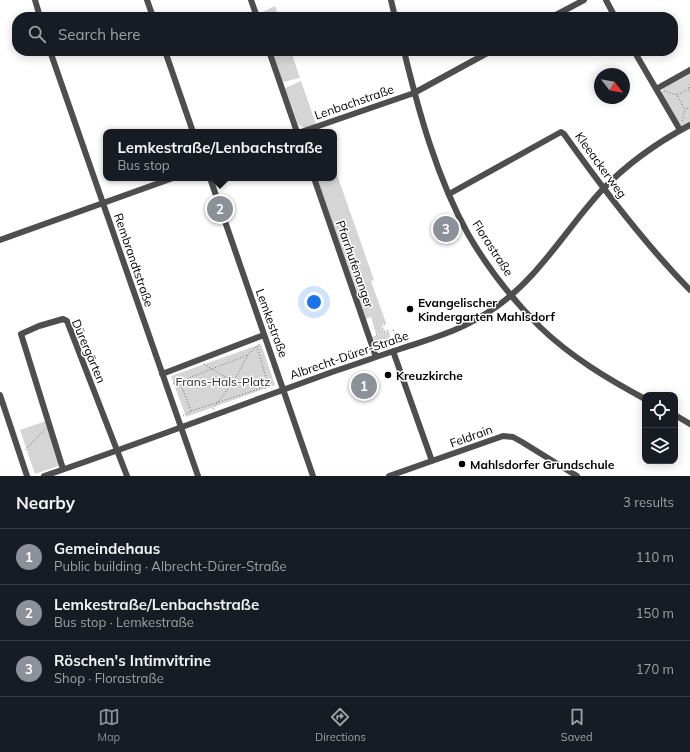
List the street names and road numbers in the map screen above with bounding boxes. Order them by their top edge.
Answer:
street label: Lenbachstraße [312,81,396,123]
street label: Kleeackerweg [572,129,630,201]
street label: Rembrandtstraße [111,211,157,309]
street label: Florastraße [469,217,517,279]
street label: Pfarrhufenanger [333,218,377,310]
street label: Lemkestraße [253,287,291,359]
street label: Dürergärten [69,317,109,385]
street label: Albrecht-Dürer-Straße [288,328,410,382]
street label: Feldrain [448,421,494,451]

